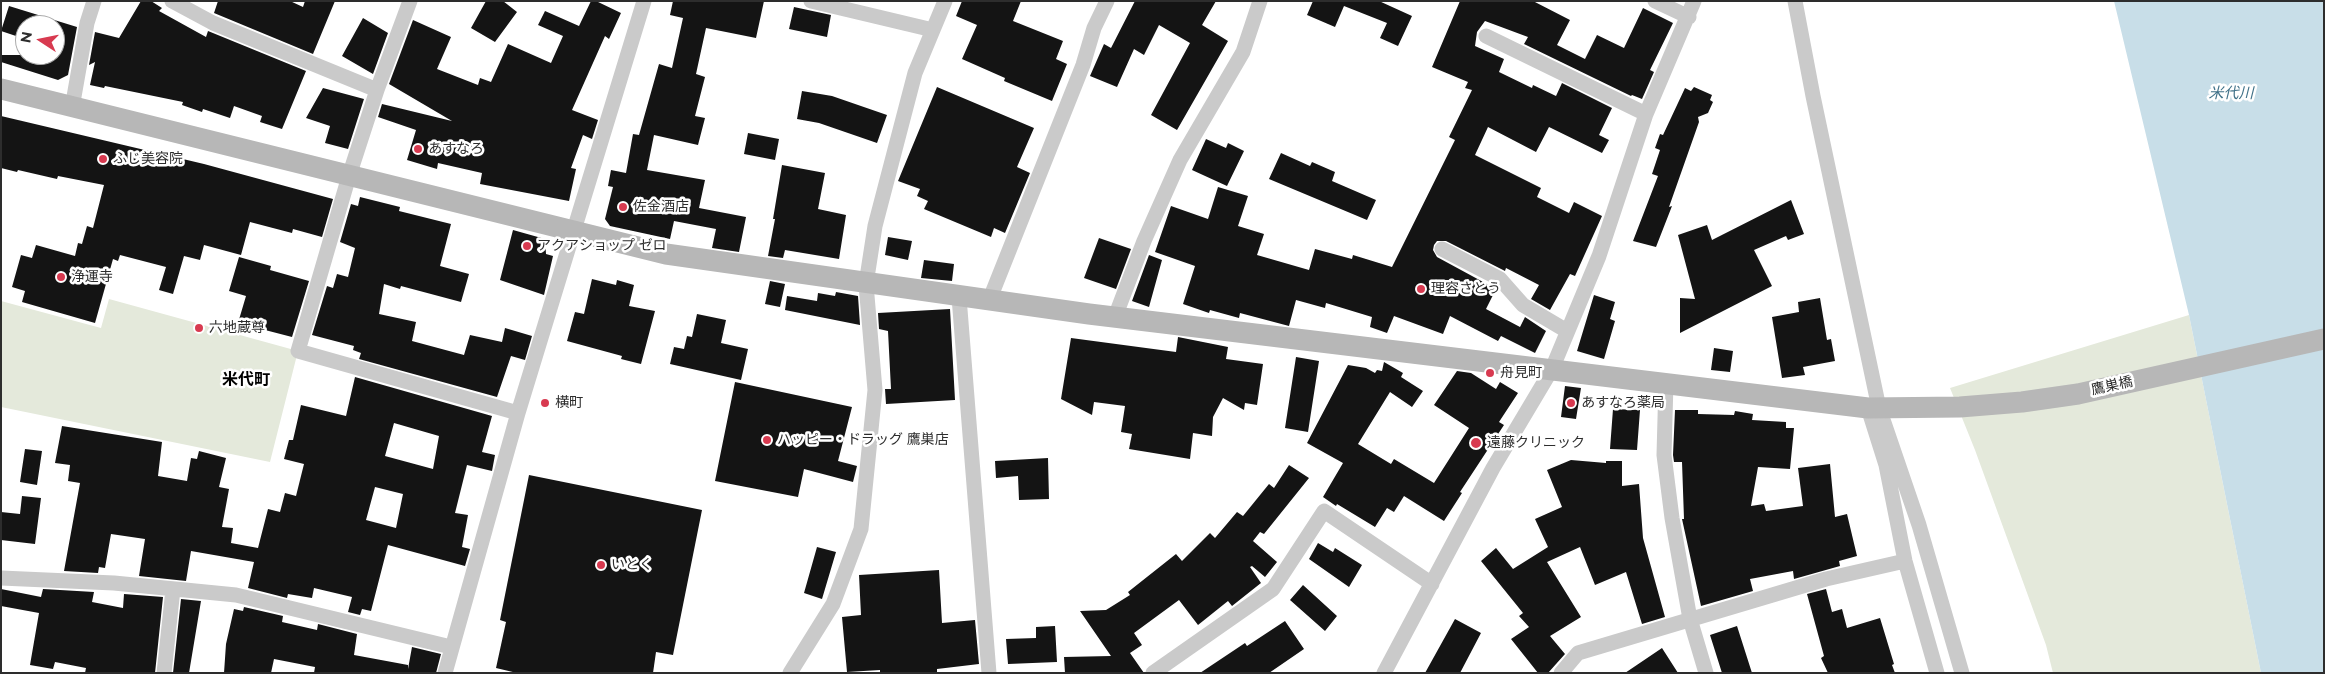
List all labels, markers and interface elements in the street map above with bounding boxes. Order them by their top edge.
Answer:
north arrow [15,15,65,65]
text: N [16,30,36,45]
water label: 米代川 [2209,85,2253,103]
place label: あすなろ [428,141,484,157]
marker: あすなろ [412,143,424,155]
place label: ふじ美容院 [113,151,183,167]
marker: ふじ美容院 [97,153,109,165]
place label: 佐金酒店 [633,199,689,215]
marker: 佐金酒店 [617,201,629,213]
place label: アクアショップ ゼロ [537,238,667,254]
marker: アクアショップ ゼロ [521,240,533,252]
place label: 浄運寺 [71,269,113,285]
marker: 浄運寺 [55,271,67,283]
place label: 理容さとう [1431,281,1501,297]
marker: 理容さとう [1415,283,1427,295]
place label: 六地蔵尊 [209,320,265,336]
marker: 六地蔵尊 [193,322,205,334]
place label: 舟見町 [1500,365,1542,381]
marker: 舟見町 [1484,367,1496,379]
district label: 米代町 [222,370,270,390]
street label: 鷹巣橋 [2090,373,2134,399]
place label: 横町 [555,395,583,411]
place label: あすなろ薬局 [1581,395,1665,411]
marker: 横町 [539,397,551,409]
marker: あすなろ薬局 [1565,397,1577,409]
place label: ハッピー・ドラッグ 鷹巣店 [777,432,949,448]
marker: ハッピー・ドラッグ 鷹巣店 [761,434,773,446]
place label: 遠藤クリニック [1487,435,1585,451]
marker: 遠藤クリニック [1469,436,1483,450]
place label: いとく [611,557,653,573]
marker: いとく [595,559,607,571]

